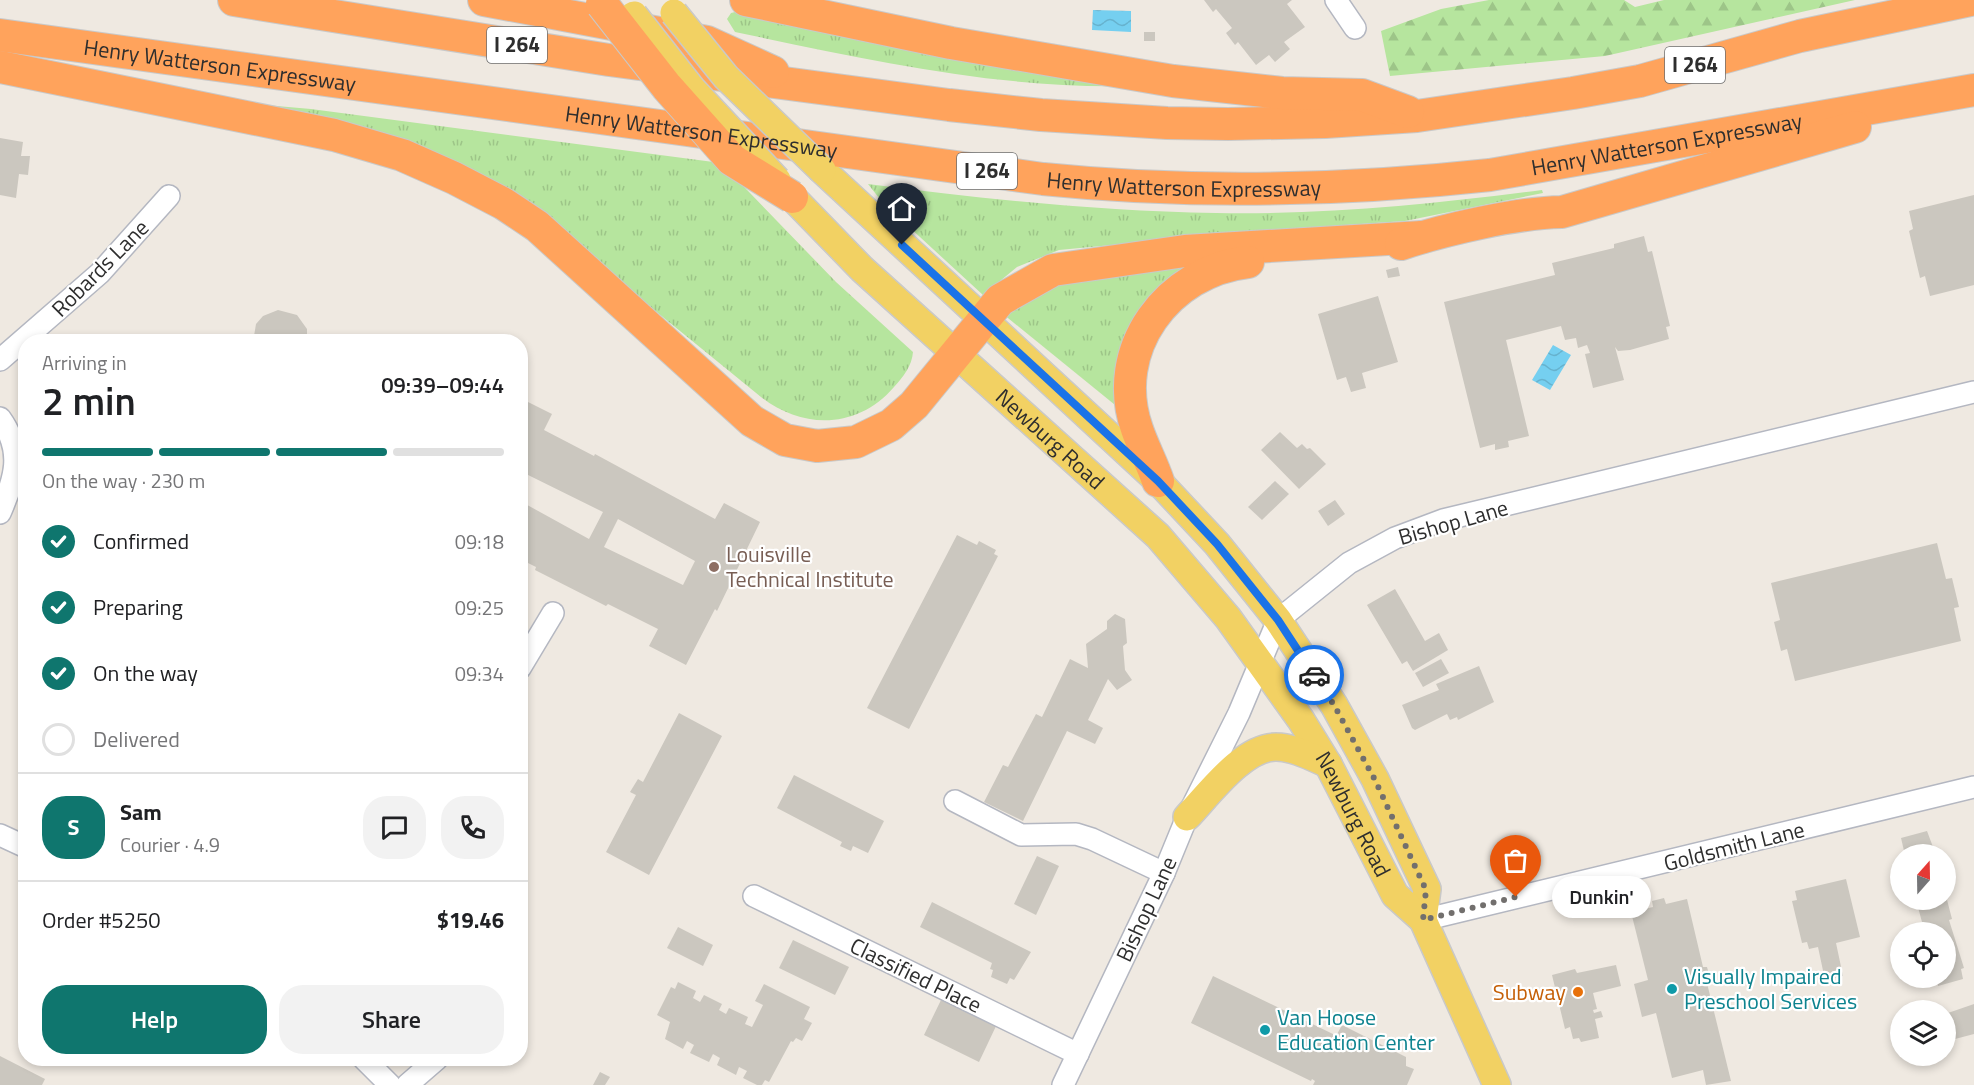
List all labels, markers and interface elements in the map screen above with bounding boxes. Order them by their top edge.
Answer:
road number: I 264 [487,27,547,63]
street label: Henry Watterson Expressway [82,30,359,101]
road number: I 264 [1665,47,1725,83]
street label: Henry Watterson Expressway [563,96,840,168]
street label: Henry Watterson Expressway [1528,103,1805,184]
road number: I 264 [957,153,1017,189]
street label: Henry Watterson Expressway [1045,162,1322,206]
pin [876,183,927,245]
icon: home [885,192,918,225]
street label: Robards Lane [43,211,157,325]
text: Arriving in [42,347,127,378]
text: 09:39–09:44 [381,368,504,402]
text: 2 min [42,371,136,430]
street label: Newburg Road [988,380,1113,497]
text: On the way · 230 m [42,465,205,496]
street label: Bishop Lane [1394,490,1512,554]
text: Confirmed [93,524,189,558]
icon: check [42,525,75,558]
text: 09:18 [455,526,504,557]
place label: Louisville Technical Institute [726,537,894,596]
marker: Louisville Technical Institute [707,560,721,574]
text: Preparing [93,590,183,624]
icon: check [42,591,75,624]
text: 09:25 [455,592,504,623]
courier [1284,645,1344,705]
text: On the way [93,656,198,690]
icon: check [42,657,75,690]
text: 09:34 [455,658,504,689]
icon: car [1298,659,1331,692]
text: Delivered [93,722,180,756]
street label: Newburg Road [1307,744,1400,883]
text: Sam [120,795,162,829]
button: chat [363,796,426,859]
button: phone [441,796,504,859]
text: S [68,810,79,844]
street label: Goldsmith Lane [1660,812,1808,880]
text: Courier · 4.9 [120,829,220,860]
pin [1490,835,1541,897]
icon: bag [1499,844,1532,877]
north arrow [1890,844,1956,910]
map controls [1890,844,1956,1066]
street label: Bishop Lane [1107,851,1185,967]
callout: Dunkin' [1552,876,1651,918]
text: Dunkin' [1569,881,1634,912]
text: Order #5250 [42,903,161,937]
text: $19.46 [437,903,504,937]
button: locate [1890,922,1956,988]
street label: Classified Place [844,928,988,1022]
place label: Visually Impaired Preschool Services [1684,959,1857,1018]
place label: Subway [1493,975,1566,1009]
marker: Visually Impaired Preschool Services [1665,982,1679,996]
button: Help [42,985,267,1054]
button: Share [279,985,504,1054]
marker: Subway [1571,985,1585,999]
place label: Van Hoose Education Center [1277,1000,1435,1059]
button: layers [1890,1000,1956,1066]
marker: Van Hoose Education Center [1258,1023,1272,1037]

